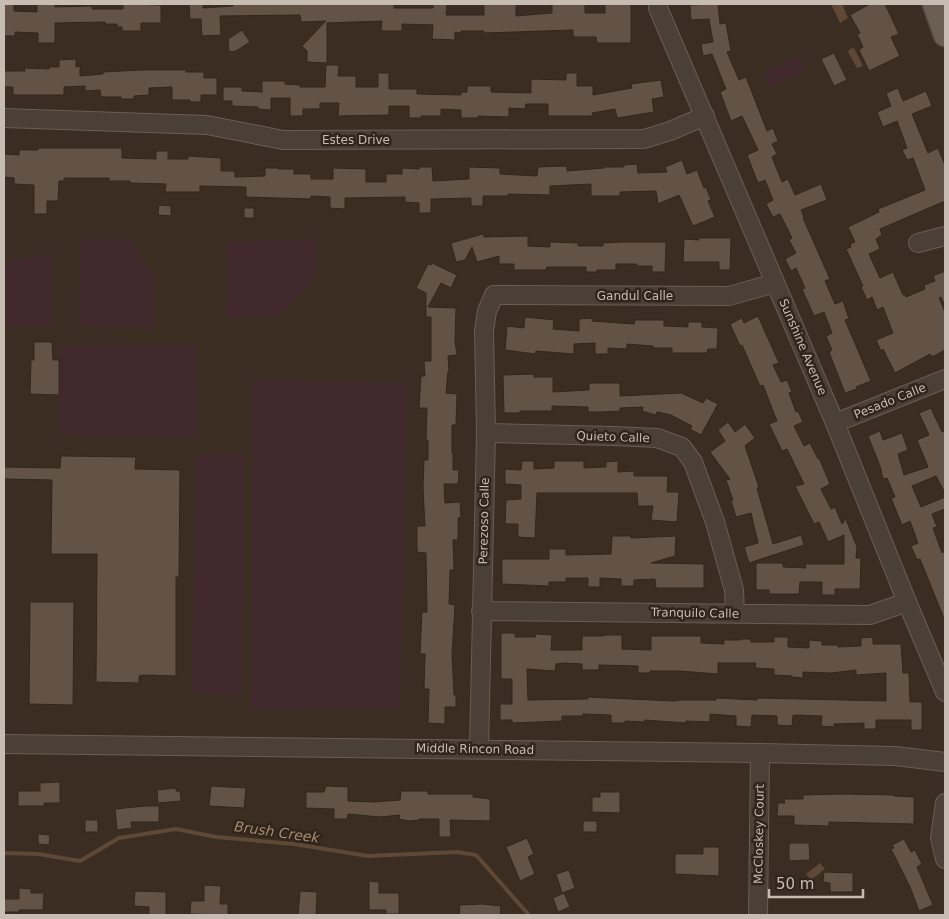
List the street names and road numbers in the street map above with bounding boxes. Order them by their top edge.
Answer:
street label: Estes Drive [322,133,390,147]
street label: Gandul Calle [597,289,673,303]
street label: Sunshine Avenue [776,297,830,397]
street label: Pesado Calle [852,380,928,422]
street label: Quieto Calle [576,429,650,445]
street label: Perezoso Calle [476,477,492,565]
street label: Tranquilo Calle [650,605,739,621]
street label: Middle Rincon Road [416,741,534,757]
street label: McCloskey Court [751,784,767,884]

